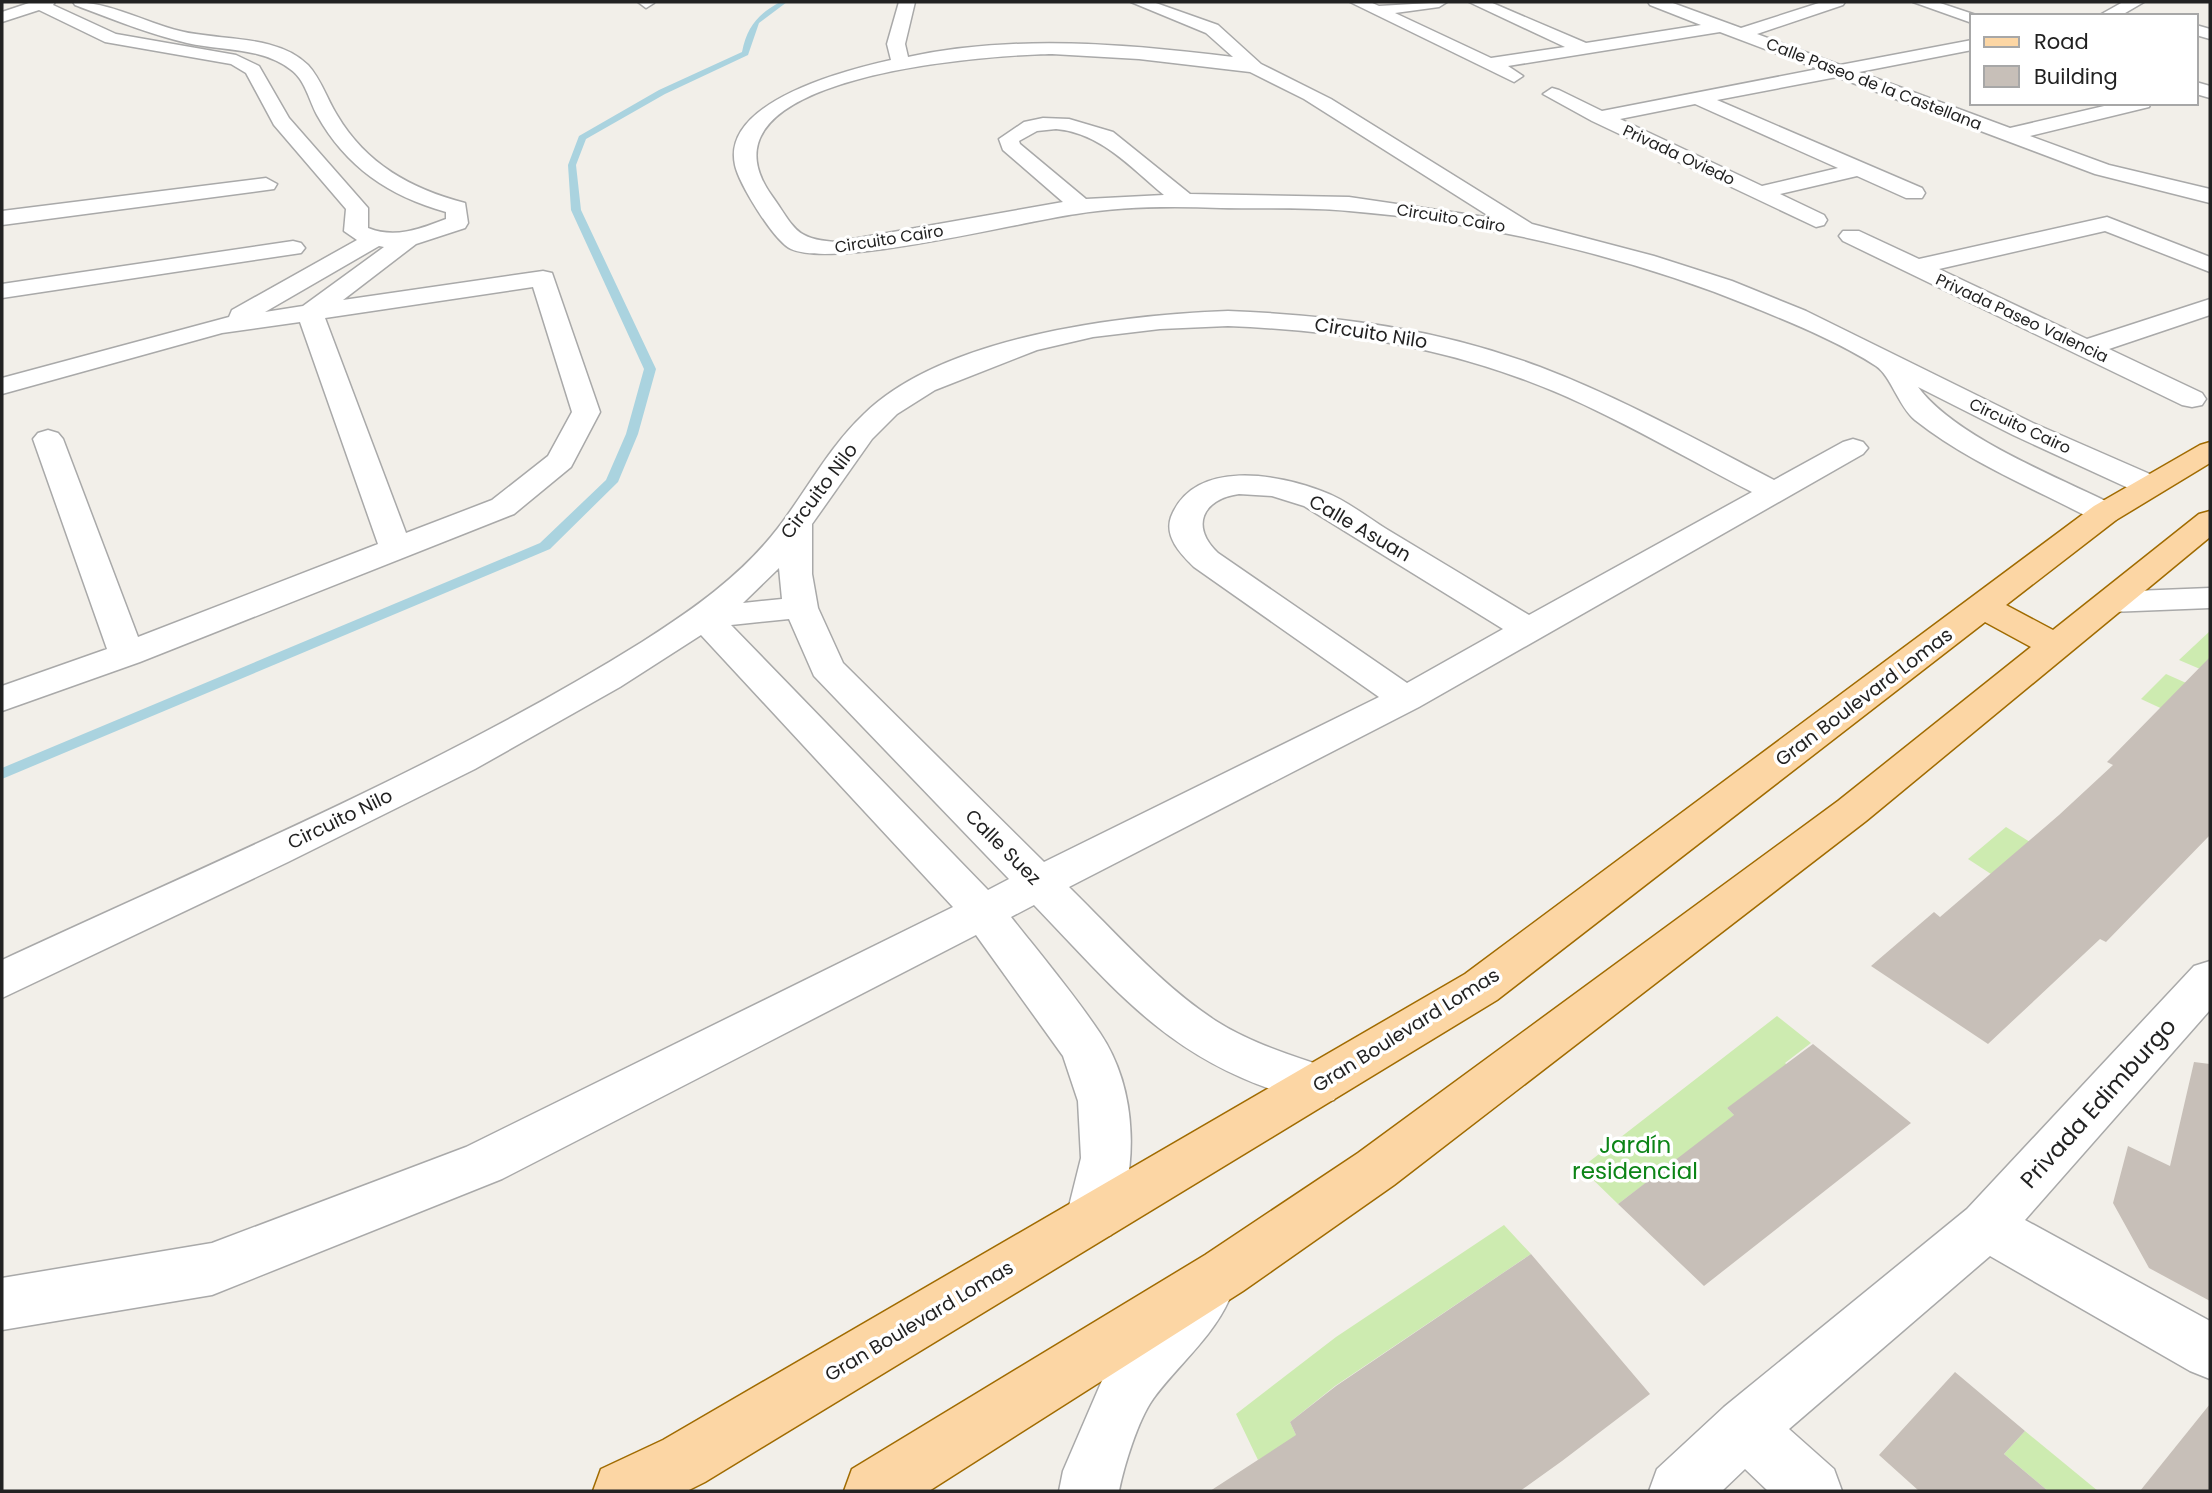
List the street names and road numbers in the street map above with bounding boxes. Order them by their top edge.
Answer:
street label: Calle Paseo de la Castellana [1763,32,1985,136]
street label: Privada Oviedo [1619,119,1739,191]
street label: Circuito Cairo [1395,198,1507,238]
street label: Circuito Cairo [833,219,945,259]
street label: Privada Paseo Valencia [1932,268,2112,368]
street label: Circuito Nilo [1313,311,1429,355]
street label: Circuito Cairo [1965,392,2075,460]
street label: Circuito Nilo [774,437,864,545]
street label: Calle Asuan [1304,488,1416,568]
street label: Gran Boulevard Lomas [1770,621,1958,773]
street label: Circuito Nilo [283,782,397,856]
street label: Calle Suez [959,803,1047,891]
street label: Gran Boulevard Lomas [1307,961,1505,1099]
street label: Privada Edimburgo [2013,1011,2183,1195]
street label: Gran Boulevard Lomas [820,1254,1018,1388]

